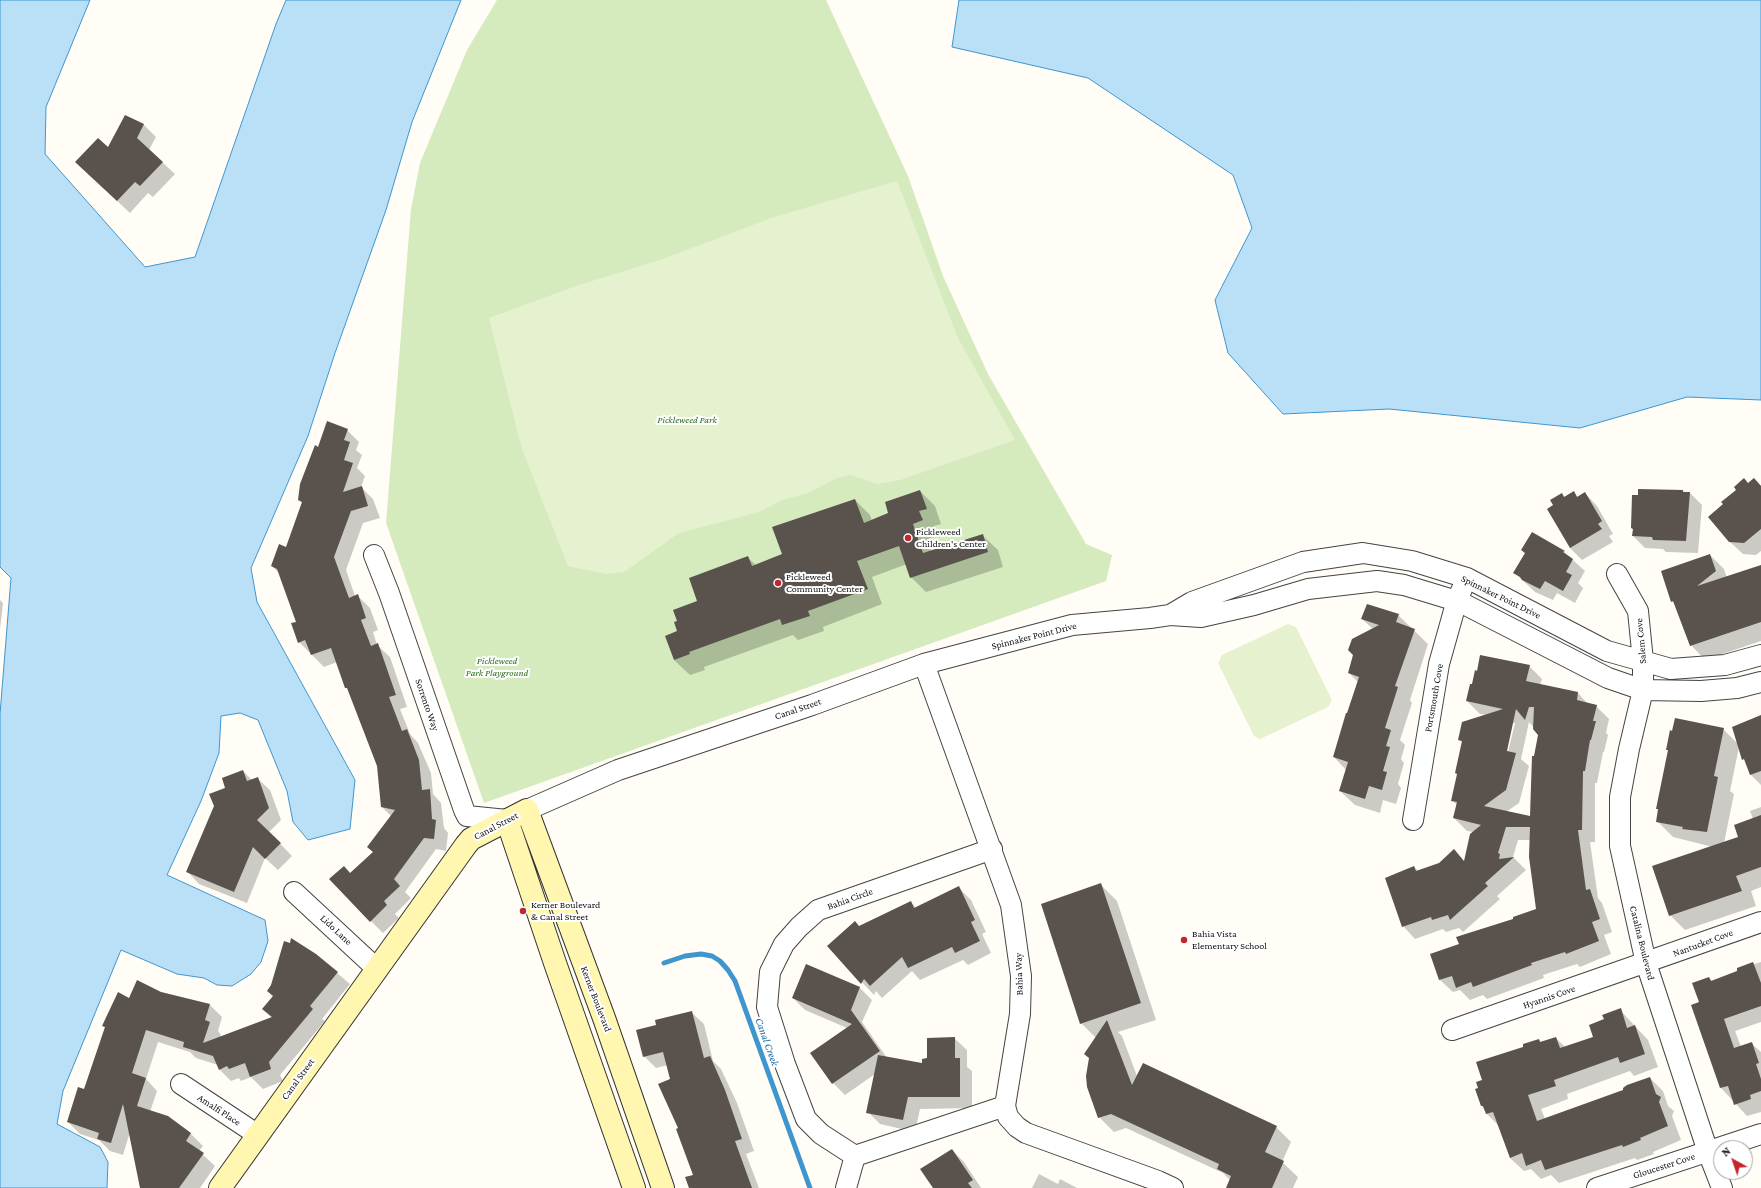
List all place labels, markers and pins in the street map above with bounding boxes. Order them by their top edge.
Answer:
place label: Pickleweed Children's Center [916,526,986,550]
marker: Pickleweed Children's Center [903,533,913,543]
place label: Pickleweed Community Center [786,571,863,594]
marker: Pickleweed Community Center [773,578,783,588]
place label: Kerner Boulevard & Canal Street [531,899,600,922]
marker: Kerner Boulevard & Canal Street [518,906,528,916]
place label: Bahia Vista Elementary School [1192,928,1267,952]
marker: Bahia Vista Elementary School [1179,935,1189,945]

